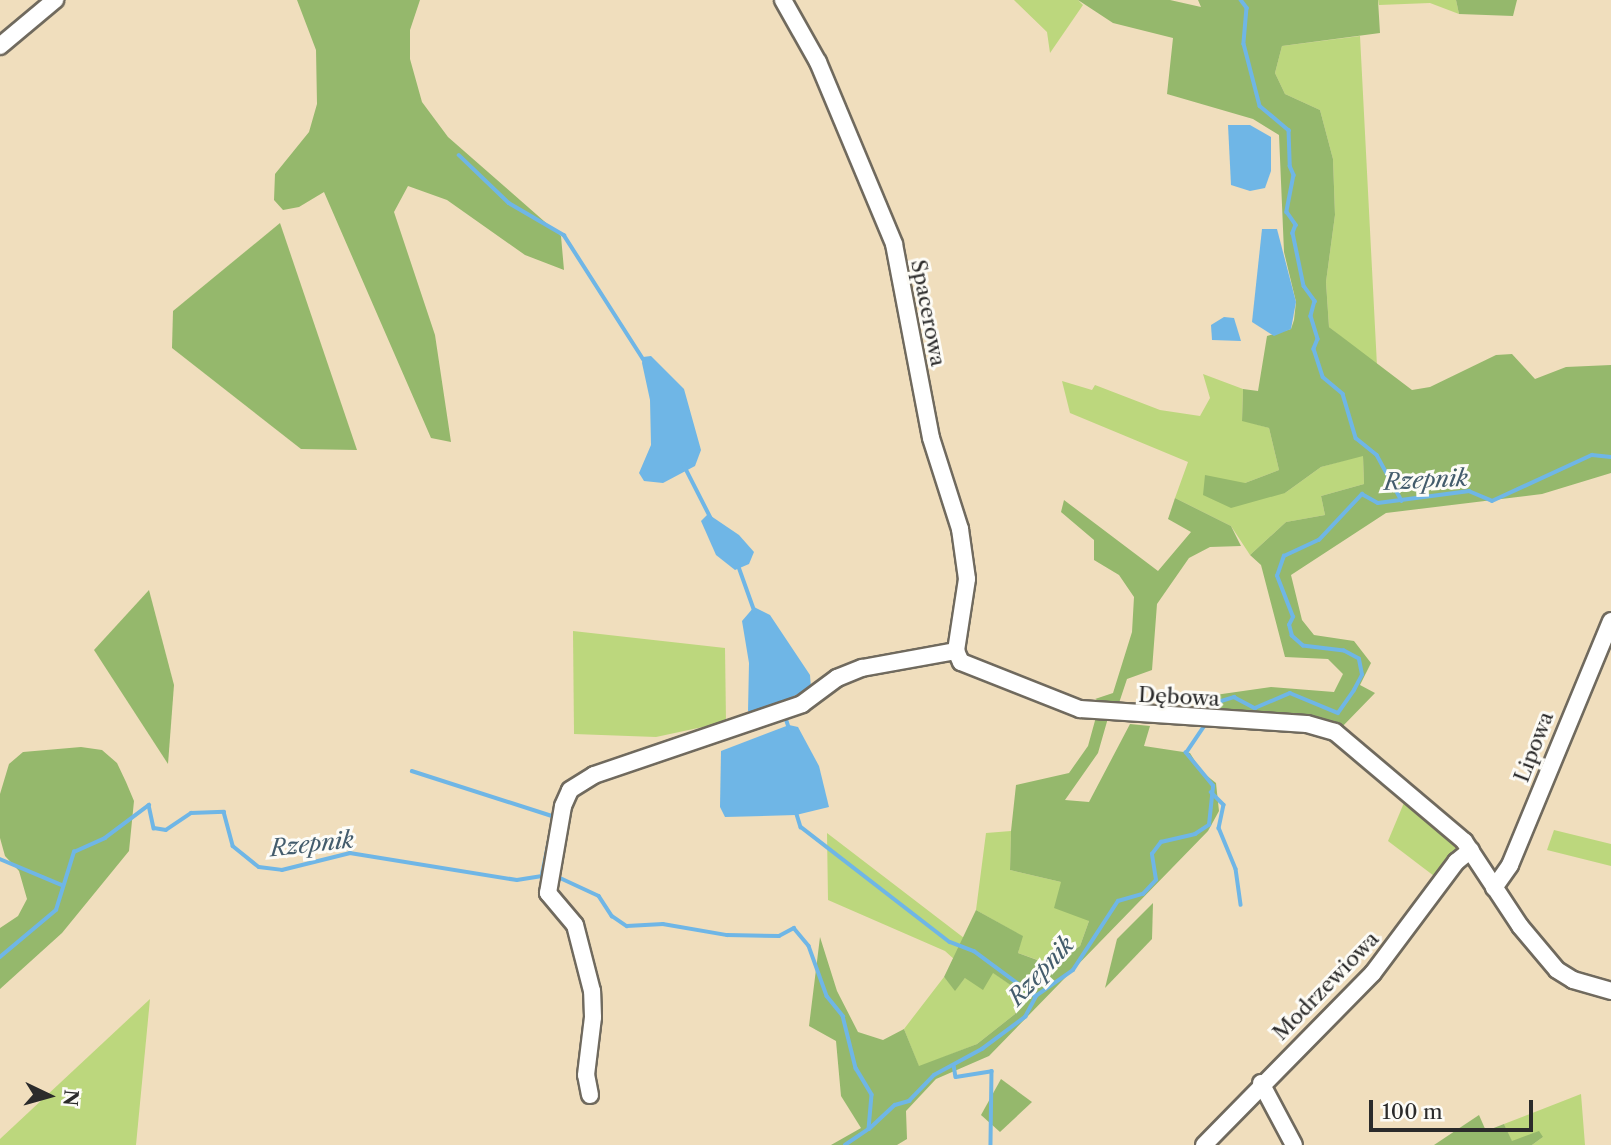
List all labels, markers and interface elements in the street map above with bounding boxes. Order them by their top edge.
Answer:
street label: Spacerowa [905,258,951,368]
water label: Rzepnik [1383,464,1469,496]
street label: Dębowa [1138,682,1220,712]
street label: Lipowa [1509,708,1559,786]
water label: Rzepnik [269,826,355,862]
street label: Modrzewiowa [1268,926,1384,1046]
water label: Rzepnik [1002,931,1080,1011]
north arrow [14,1061,84,1131]
scale bar [1373,1086,1538,1130]
text: N [58,1089,83,1107]
text: 100 m [1382,1099,1443,1124]

